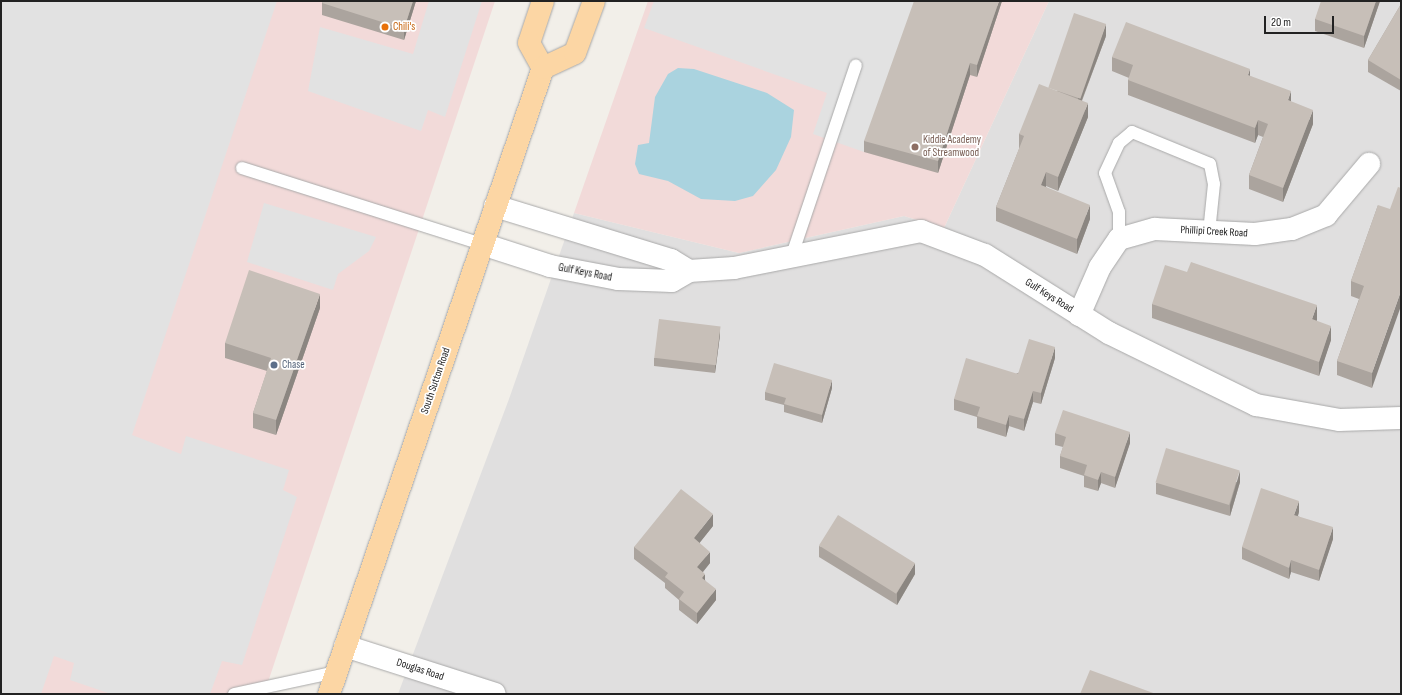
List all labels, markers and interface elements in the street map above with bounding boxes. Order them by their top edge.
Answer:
scale bar [1266,8,1336,34]
text: 20 m [1271,15,1291,30]
place label: Chili's [393,20,415,34]
marker: Chili's [380,22,390,32]
place label: Kiddie Academy of Streamwood [923,134,981,160]
marker: Kiddie Academy of Streamwood [910,142,920,152]
street label: Phillipi Creek Road [1180,224,1248,240]
street label: Gulf Keys Road [557,261,613,285]
street label: Gulf Keys Road [1022,276,1076,316]
street label: South Sutton Road [419,346,453,416]
place label: Chase [282,358,305,372]
marker: Chase [269,360,279,370]
street label: Douglas Road [395,656,445,684]

